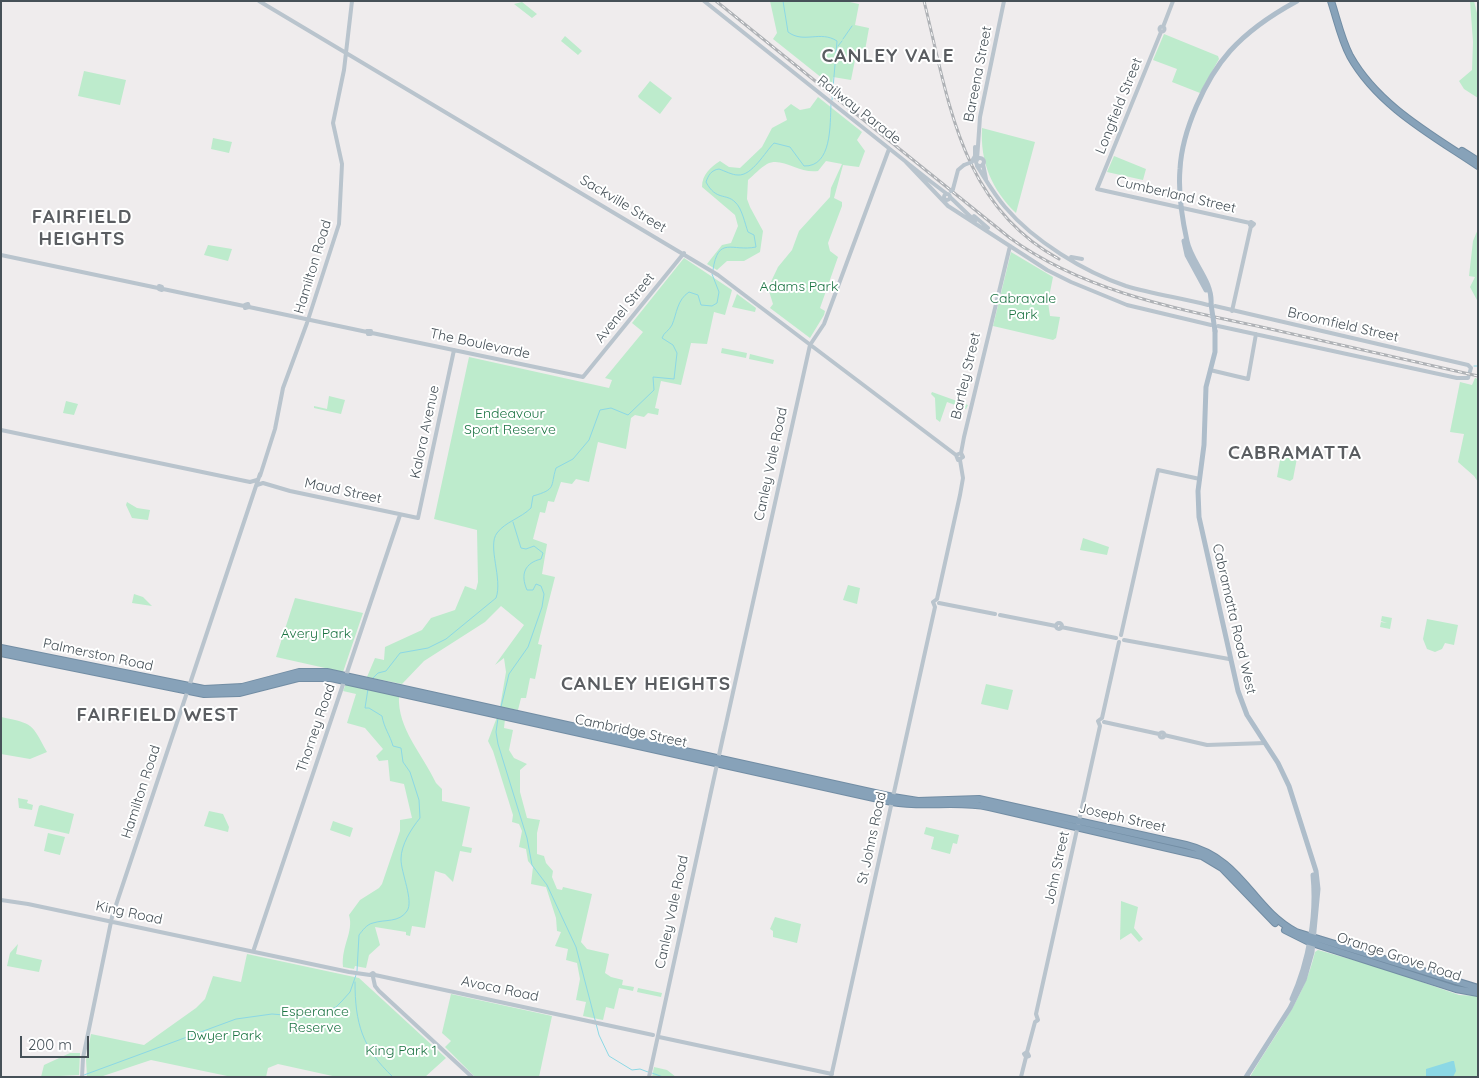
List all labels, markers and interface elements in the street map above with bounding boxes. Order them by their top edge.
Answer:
street label: Bareena Street [960,25,996,123]
district label: CANLEY VALE [820,45,956,67]
street label: Longfield Street [1092,55,1146,157]
street label: Railway Parade [814,72,904,148]
street label: Sackville Street [577,172,669,236]
street label: Cumberland Street [1115,173,1237,217]
district label: FAIRFIELD HEIGHTS [31,206,133,250]
street label: Hamilton Road [291,218,335,316]
street label: Avenel Street [592,270,658,346]
park label: Adams Park [760,279,838,295]
park label: Cabravale Park [990,291,1056,324]
street label: Broomfield Street [1286,304,1400,346]
street label: The Boulevarde [428,325,532,363]
street label: Bartley Street [948,331,984,421]
street label: Kalora Avenue [407,384,443,480]
park label: Endeavour Sport Reserve [464,406,556,438]
street label: Canley Vale Road [751,406,791,522]
district label: CABRAMATTA [1227,442,1363,464]
street label: Maud Street [303,475,383,507]
street label: Cabramatta Road West [1208,542,1260,696]
park label: Avery Park [281,626,351,642]
street label: Palmerston Road [41,635,155,675]
district label: CANLEY HEIGHTS [559,673,733,695]
street label: Thorney Road [293,681,339,775]
district label: FAIRFIELD WEST [75,704,241,726]
street label: Cambridge Street [573,711,689,751]
street label: Hamilton Road [118,743,164,841]
street label: St Johns Road [854,790,890,886]
street label: Joseph Street [1077,800,1167,836]
street label: John Street [1041,830,1073,906]
street label: Canley Vale Road [652,854,692,970]
street label: King Road [94,898,164,928]
street label: Orange Grove Road [1335,929,1463,985]
street label: Avoca Road [460,973,540,1005]
park label: Esperance Reserve [281,1004,349,1036]
scale bar [22,1026,91,1058]
park label: Dwyer Park [186,1028,262,1044]
text: 200 m [28,1035,72,1054]
park label: King Park 1 [365,1043,437,1059]

